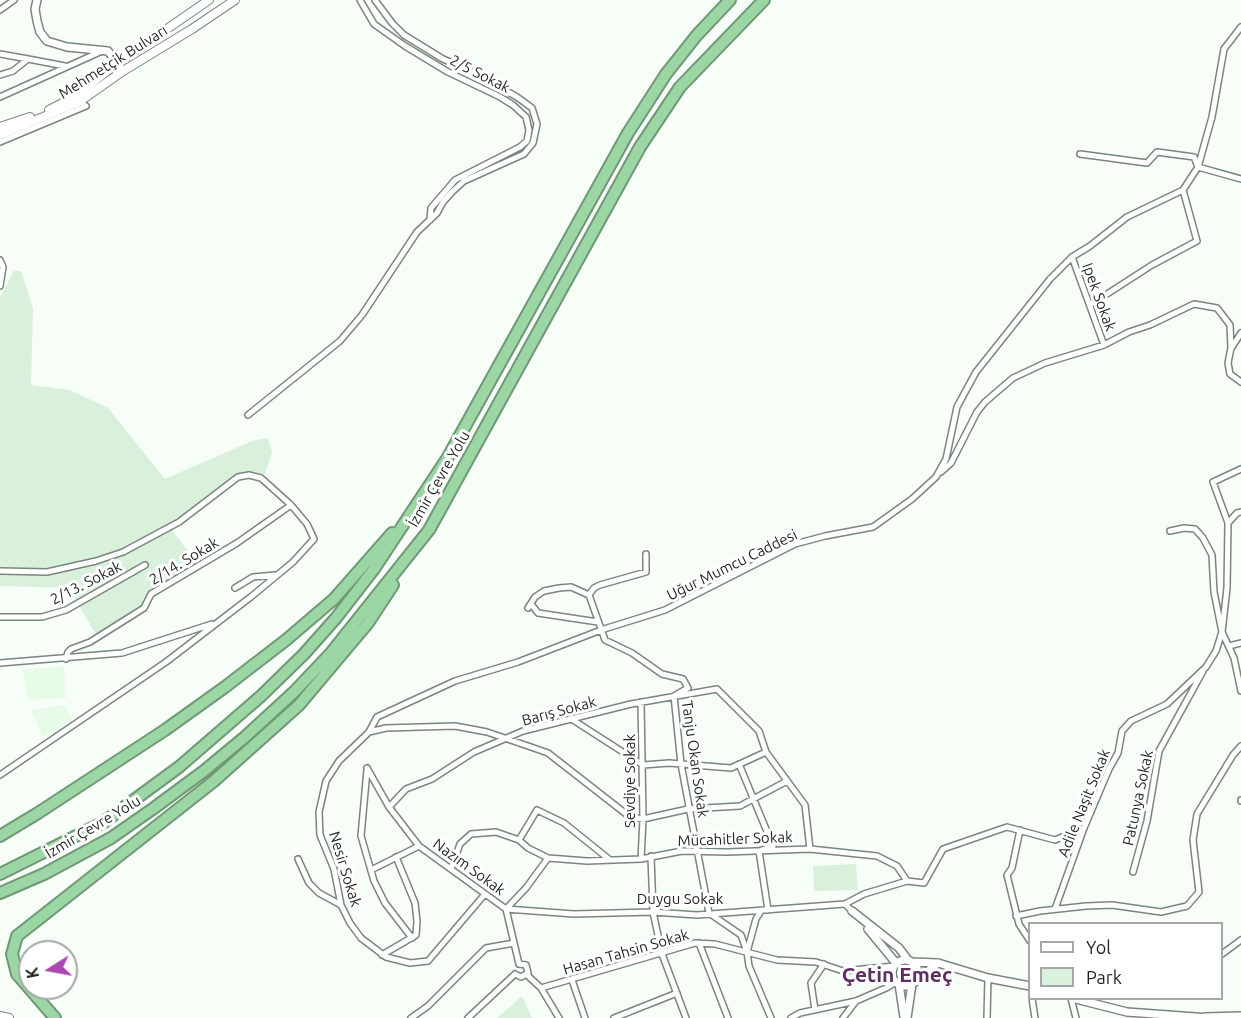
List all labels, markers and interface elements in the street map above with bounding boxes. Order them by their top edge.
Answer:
street label: Mehmetçik Bulvarı [55,21,171,103]
street label: 2/5 Sokak [447,51,513,97]
street label: Ipek Sokak [1078,260,1120,334]
street label: İzmir Çevre Yolu [404,428,474,530]
street label: Uğur Mumcu Caddesi [664,526,800,604]
street label: 2/14. Sokak [146,533,222,589]
street label: 2/13. Sokak [47,557,125,609]
street label: Barış Sokak [520,692,598,730]
street label: Tanju Okan Sokak [678,699,712,819]
street label: Sevdiye Sokak [621,734,639,828]
street label: Adile Naşit Sokak [1054,746,1114,860]
street label: Patunya Sokak [1119,749,1157,847]
street label: İzmir Çevre Yolu [42,791,144,863]
street label: Mücahitler Sokak [677,828,793,850]
street label: Nesir Sokak [325,829,365,909]
street label: Nazım Sokak [429,835,509,899]
street label: Duygu Sokak [637,890,723,908]
legend [1028,922,1223,1000]
street label: Hasan Tahsin Sokak [561,925,691,979]
text: Yol [1086,937,1111,957]
north arrow [18,940,78,1000]
district label: Çetin Emeç [842,962,952,988]
text: K [22,966,42,980]
text: Park [1086,967,1122,987]

